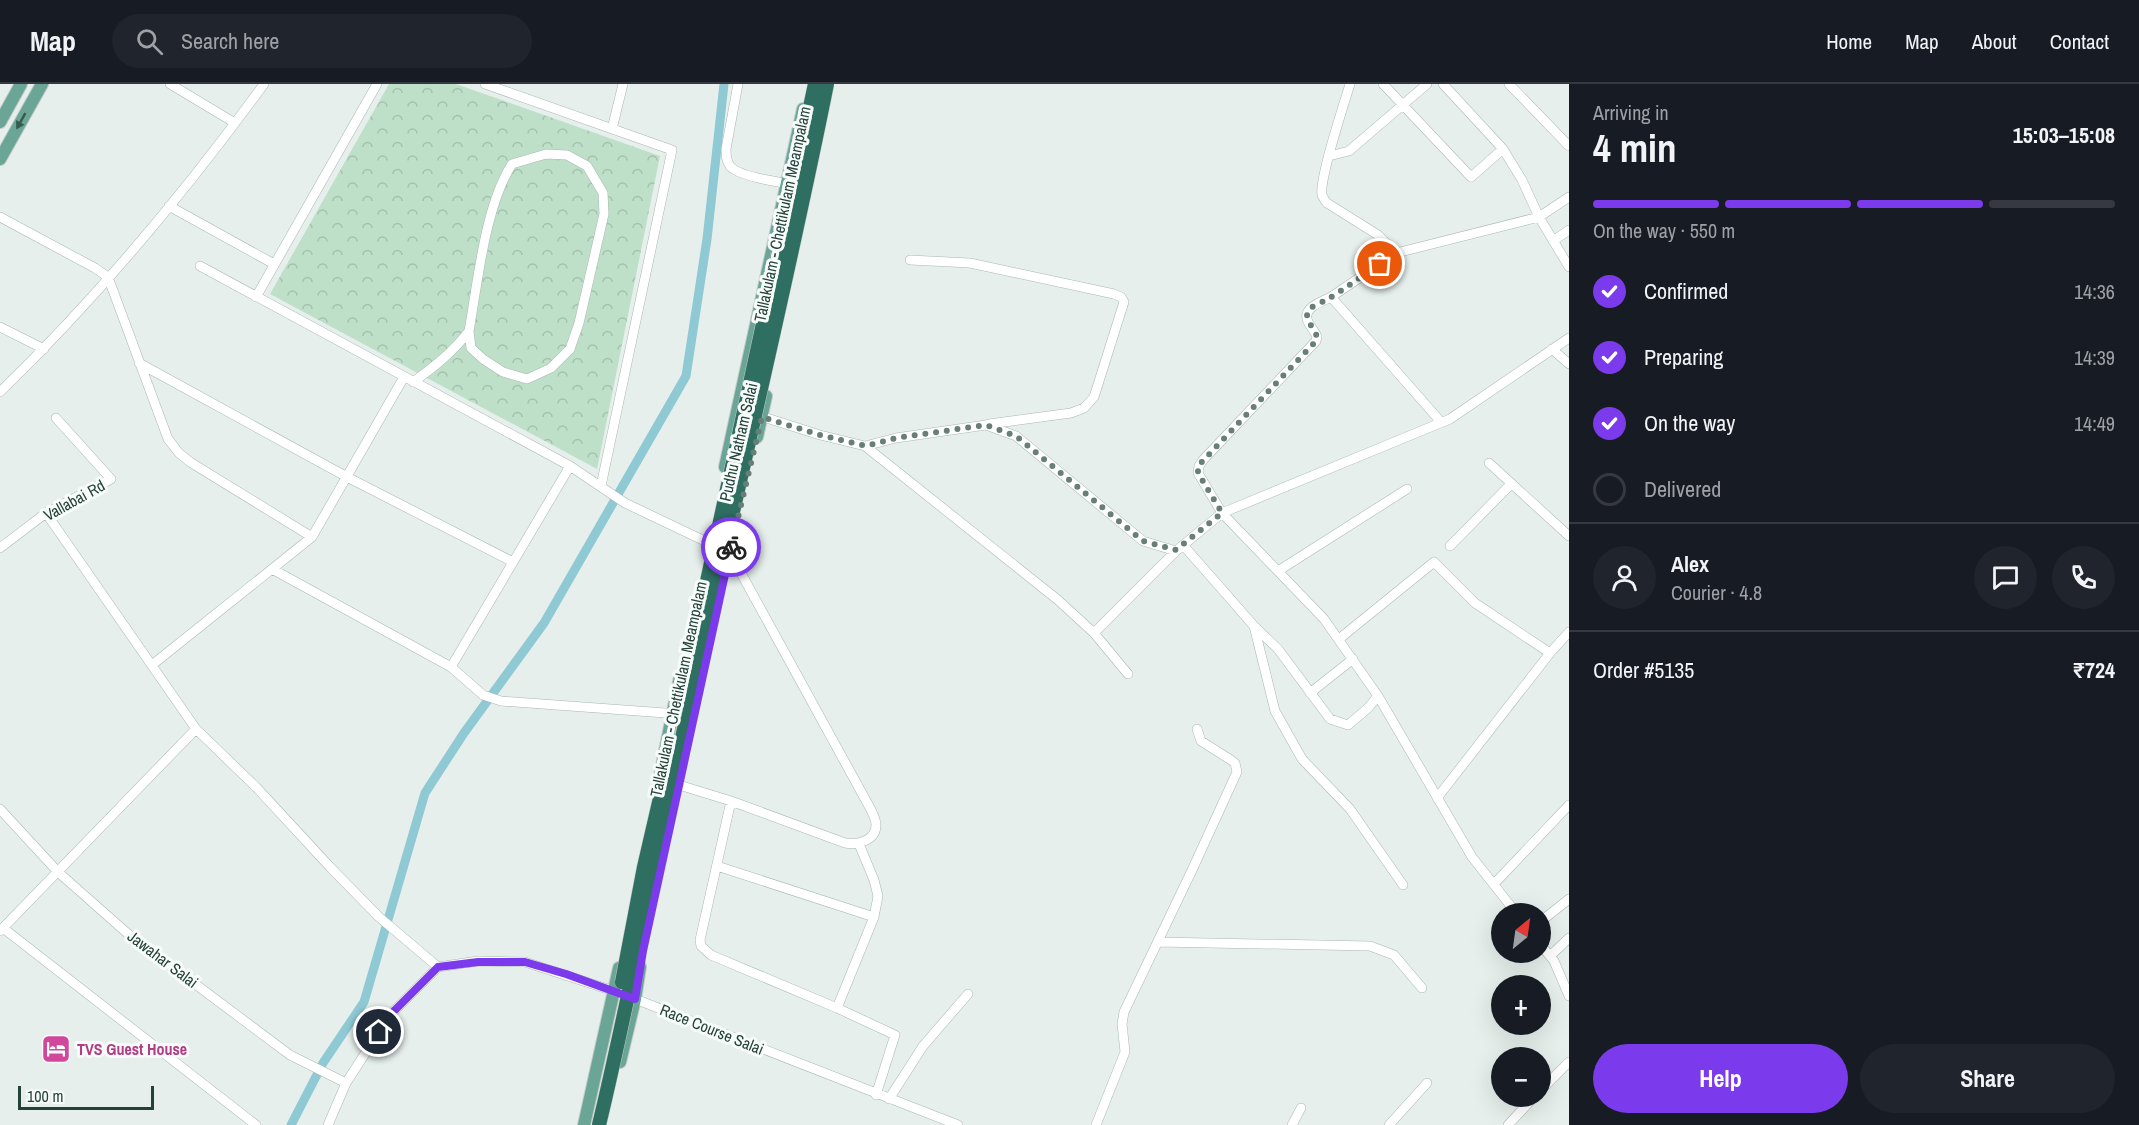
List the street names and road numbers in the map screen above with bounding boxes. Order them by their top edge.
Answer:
street label: Tallakulam - Chettikulam Meampalam [748,104,816,324]
street label: Pudhu Natham Salai [714,381,762,503]
street label: Vallabai Rd [39,474,109,526]
street label: Tallakulam - Chettikulam Meampalam [644,579,712,799]
street label: Jawahar Salai [123,925,203,993]
street label: Race Course Salai [657,998,767,1060]

